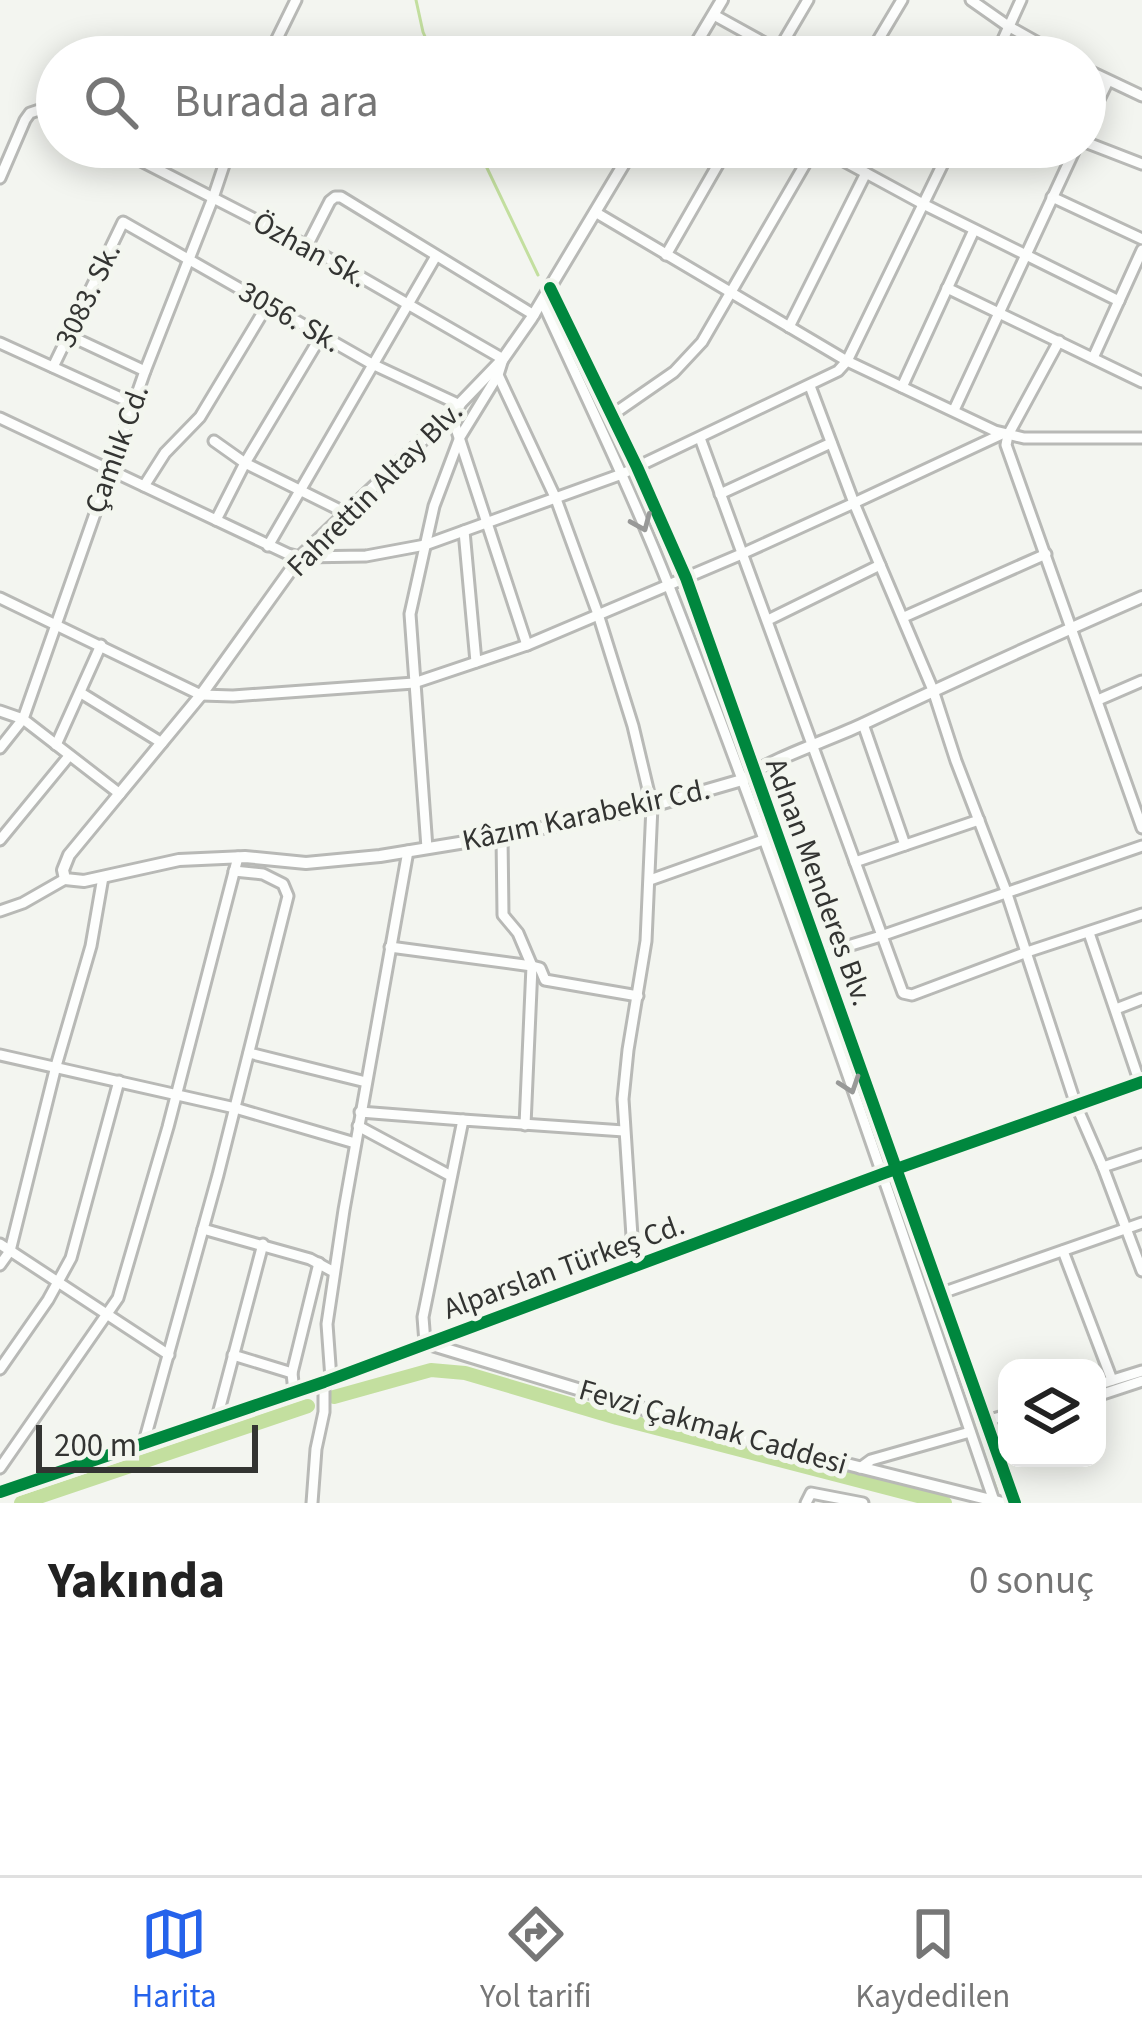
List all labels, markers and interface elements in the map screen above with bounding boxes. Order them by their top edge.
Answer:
search box [36,36,1106,168]
icon: search [78,69,144,135]
text: Burada ara [174,70,379,134]
street label: Özhan Sk. [245,201,375,299]
street label: 3083. Sk. [44,235,132,355]
street label: 3056. Sk. [231,270,349,364]
street label: Çamlık Cd. [74,379,160,519]
street label: Fahrettin Altay Blv. [277,391,473,587]
one-way arrow [628,511,652,532]
street label: Adnan Menderes Blv. [754,752,884,1012]
street label: Kâzım Karabekir Cd. [458,768,714,862]
one-way arrow [836,1074,860,1095]
street label: Alparslan Türkeş Cd. [437,1203,691,1331]
map controls [998,1359,1106,1467]
button: layers [998,1359,1106,1467]
street label: Fevzi Çakmak Caddesi [574,1368,852,1486]
scale bar [36,1419,258,1472]
text: 200 m [54,1422,137,1469]
text: Yakında [48,1545,225,1617]
text: 0 sonuç [969,1553,1094,1609]
tab: Harita [132,1901,217,2020]
tab: Yol tarifi [480,1901,592,2020]
tab: Kaydedilen [855,1901,1010,2020]

